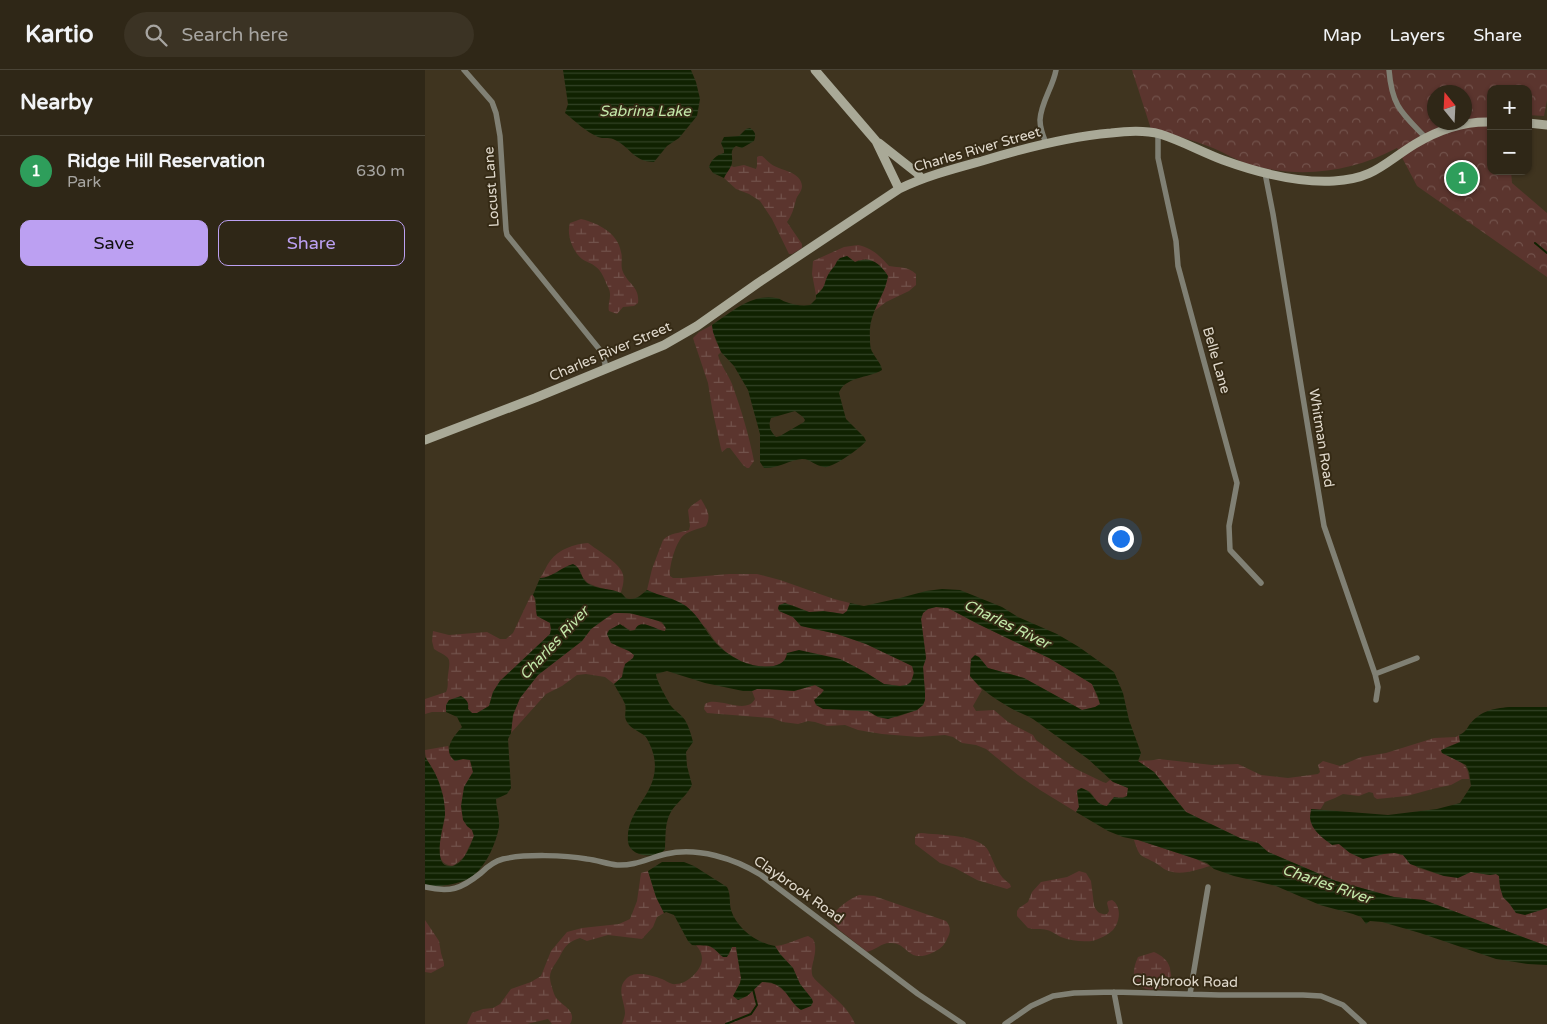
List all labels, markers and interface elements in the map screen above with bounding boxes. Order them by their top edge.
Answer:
search box [124,12,474,57]
text: Kartio [25,20,94,49]
icon: search [142,21,170,49]
text: Search here [182,24,288,46]
text: Map [1323,24,1362,46]
text: Layers [1390,24,1445,46]
text: Share [1473,24,1522,46]
north arrow [1427,85,1472,130]
map controls [1487,85,1532,175]
button: + [1487,85,1532,130]
text: Nearby [20,90,93,115]
water label: Sabrina Lake [599,102,692,120]
street label: Charles River Street [912,123,1043,176]
button: − [1487,130,1532,175]
street label: Locust Lane [480,146,503,228]
text: Ridge Hill Reservation [67,150,265,172]
pin: 1 [1446,159,1478,197]
text: 1 [31,161,41,181]
text: 630 m [356,161,405,181]
text: Park [67,172,101,192]
button: Save [20,220,208,266]
button: Share [218,220,405,266]
street label: Charles River Street [547,318,674,385]
street label: Belle Lane [1199,325,1234,395]
street label: Whitman Road [1305,388,1338,489]
your location [1108,526,1134,552]
water label: Charles River [961,595,1055,654]
water label: Charles River [516,601,594,683]
street label: Claybrook Road [750,852,847,927]
water label: Charles River [1280,860,1376,908]
street label: Claybrook Road [1132,972,1238,991]

